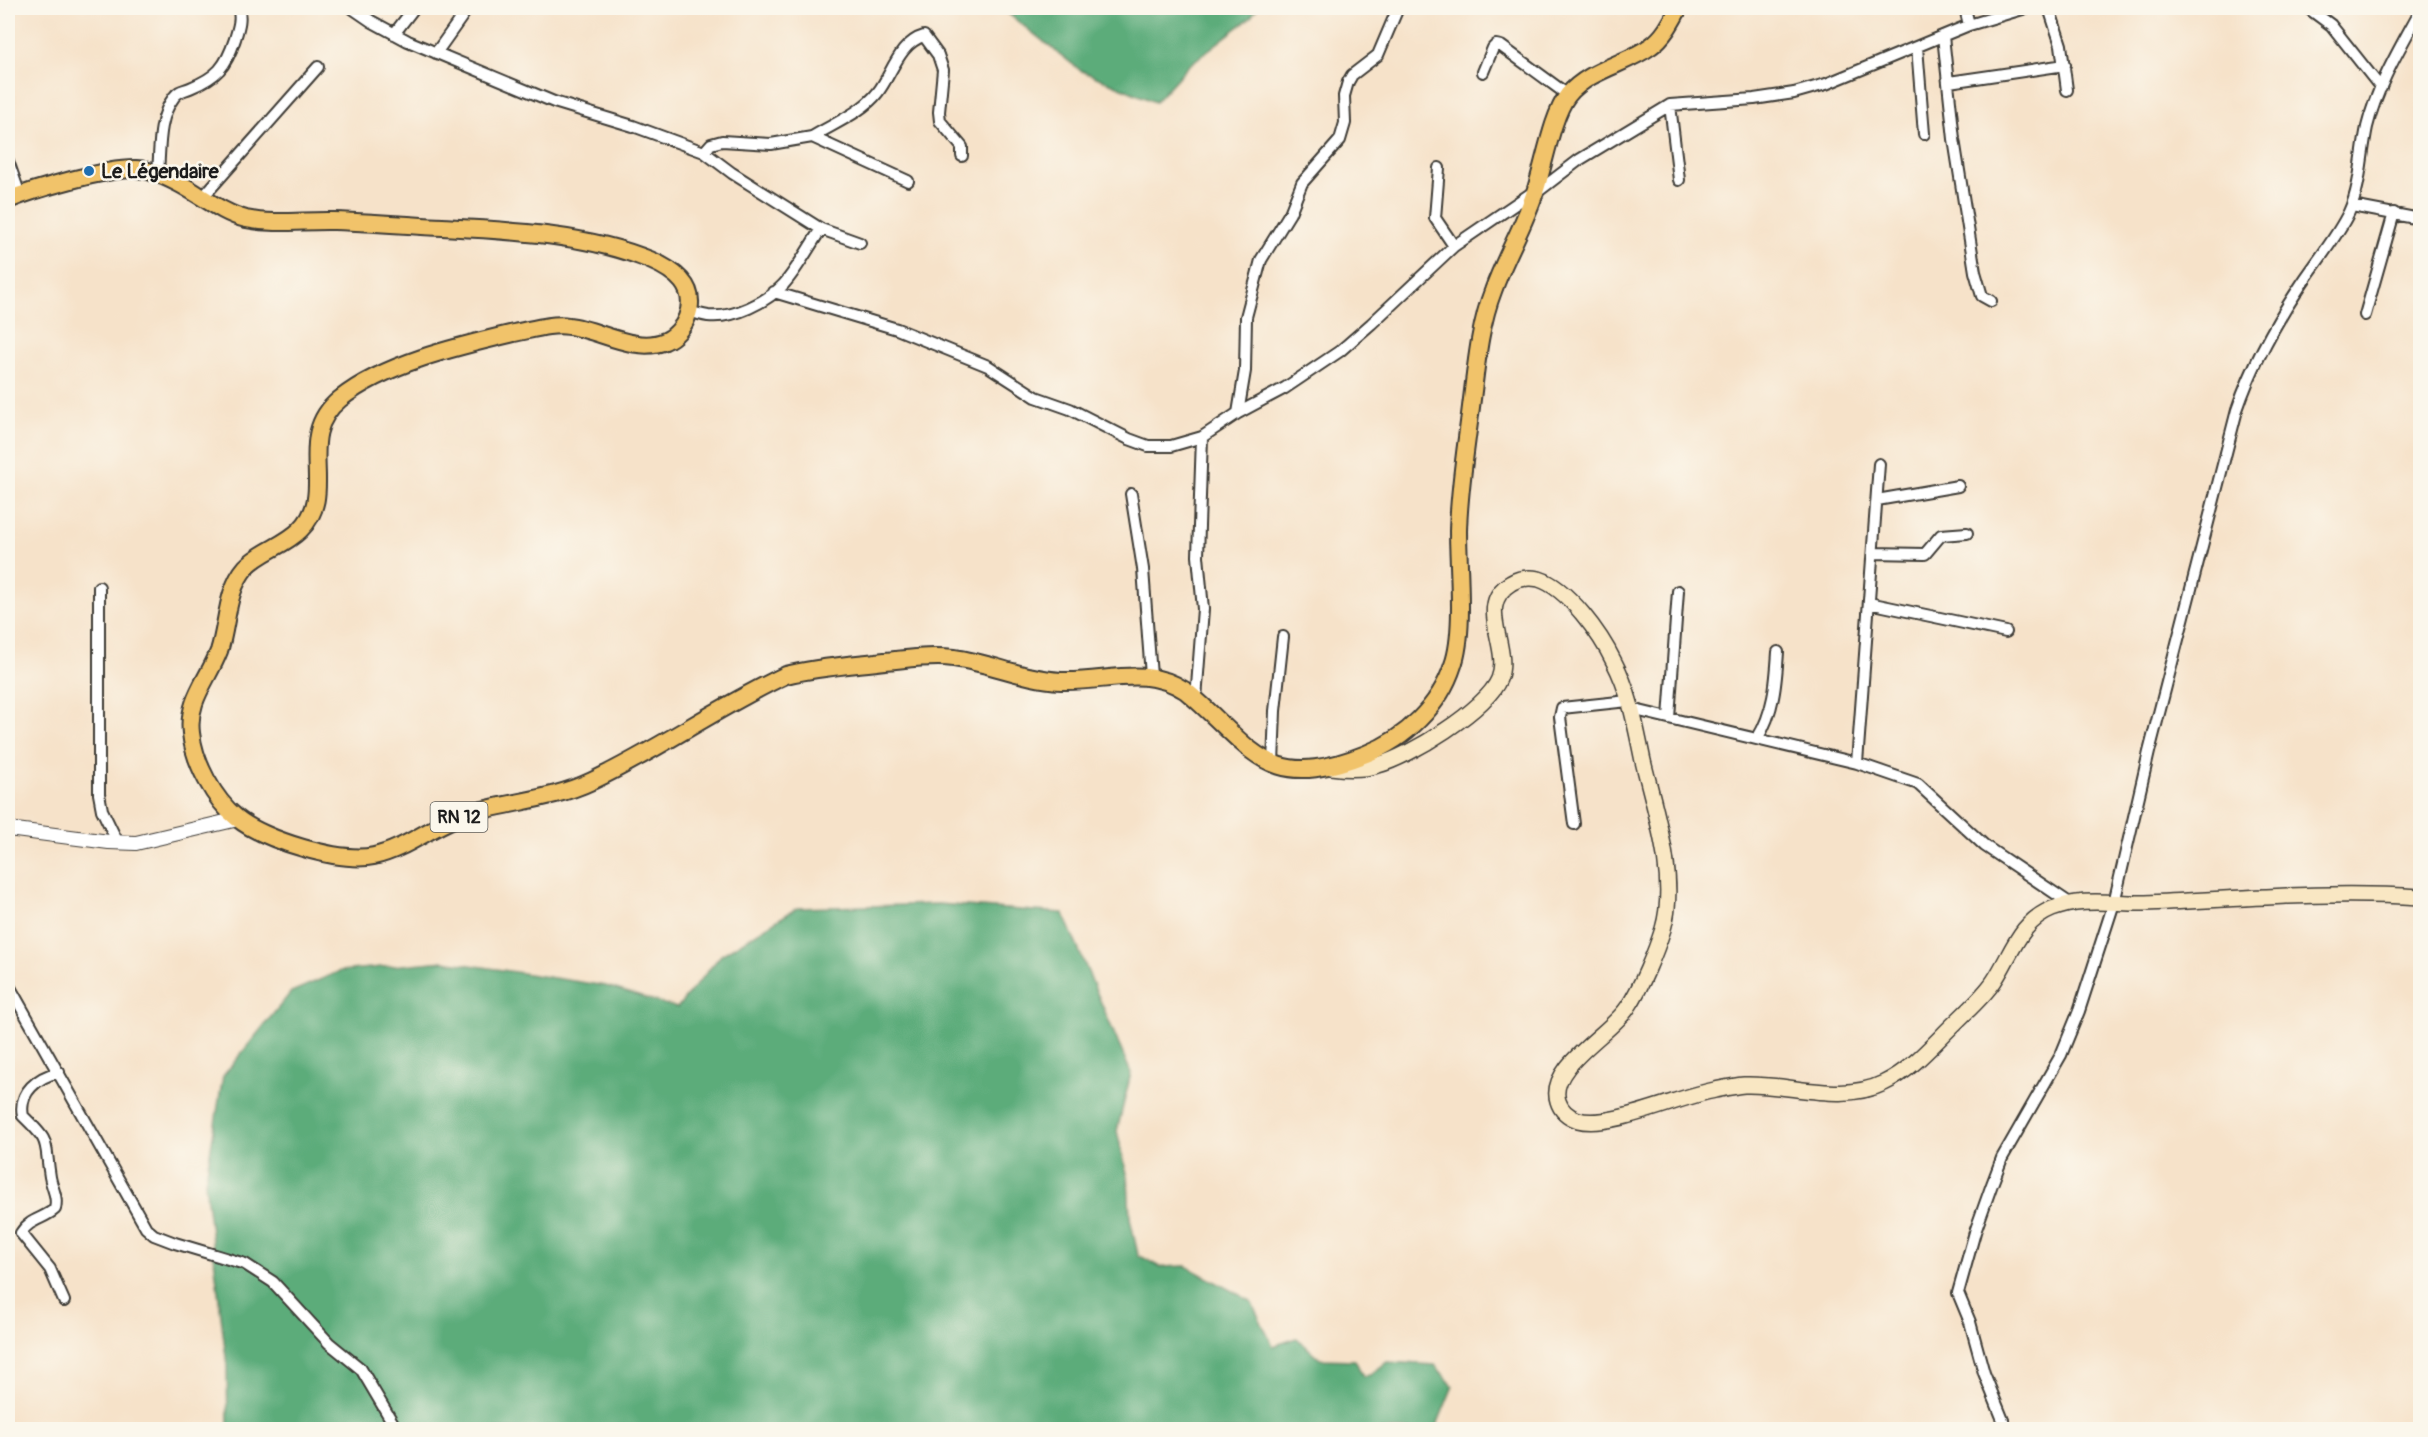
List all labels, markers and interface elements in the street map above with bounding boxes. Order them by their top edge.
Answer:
place label: Le Légendaire [101,159,220,184]
marker: Le Légendaire [82,164,96,178]
road number: RN 12 [430,802,488,832]

